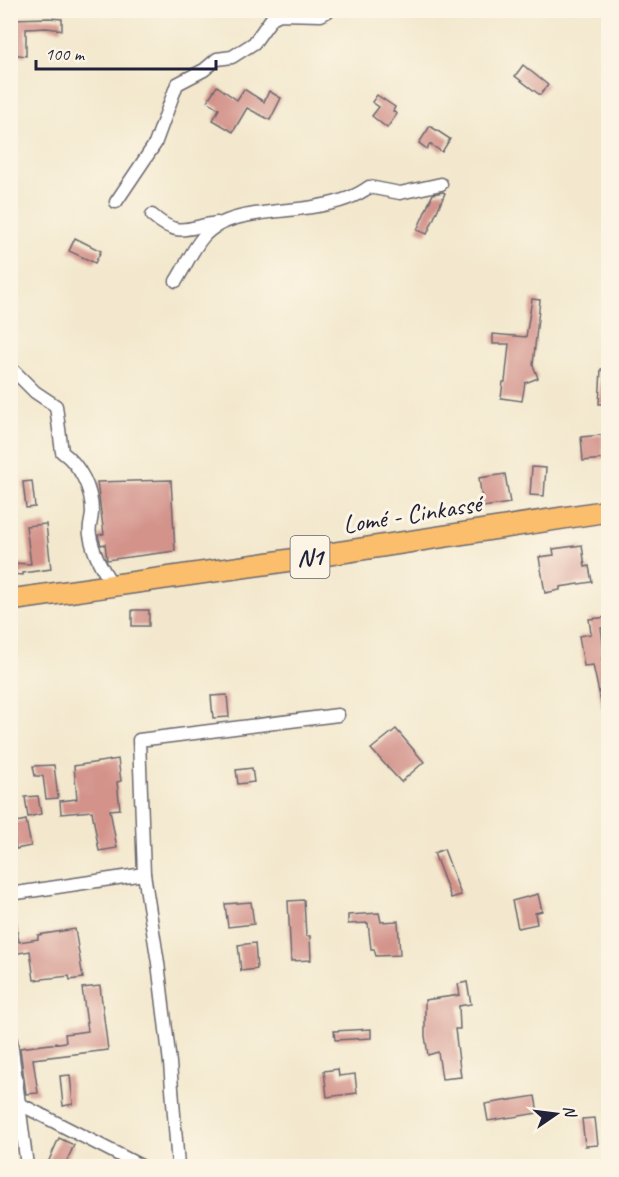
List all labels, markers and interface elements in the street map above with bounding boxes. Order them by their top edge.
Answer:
scale bar [36,33,216,71]
text: 100 m [45,43,86,65]
street label: Lomé - Cinkassé [341,486,487,541]
road number: N1 [290,536,330,578]
north arrow [526,1084,586,1144]
text: N [559,1103,581,1121]

